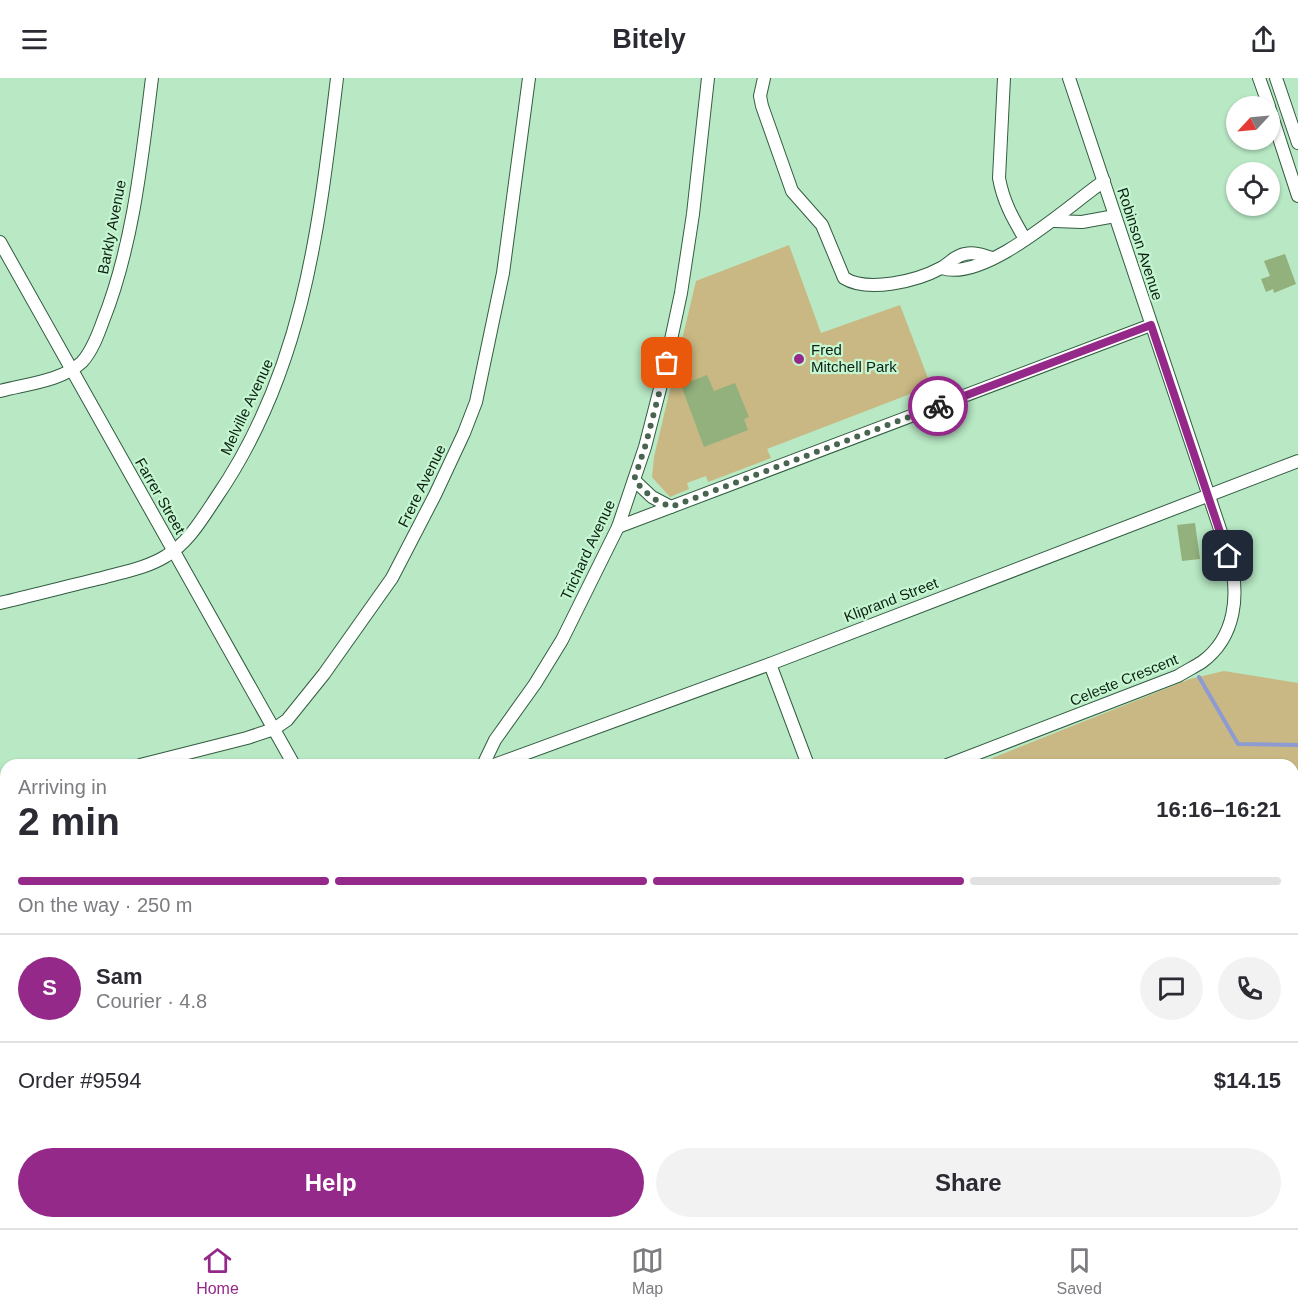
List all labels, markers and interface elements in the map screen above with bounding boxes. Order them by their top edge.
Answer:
icon: menu [18,23,51,56]
icon: share [1247,23,1280,56]
text: Bitely [612,24,686,54]
north arrow [1226,96,1280,150]
map controls [1226,96,1280,216]
button: locate [1226,162,1280,216]
street label: Barkly Avenue [94,178,129,275]
street label: Robinson Avenue [1114,185,1167,302]
pin [641,337,692,388]
place label: Fred Mitchell Park [811,341,897,375]
icon: bag [650,346,683,379]
marker: Fred Mitchell Park [792,352,806,366]
street label: Melville Avenue [217,356,276,457]
courier [908,376,968,436]
icon: bike [922,390,955,423]
street label: Frere Avenue [394,442,449,530]
street label: Farrer Street [132,455,189,538]
street label: Trichard Avenue [557,497,618,603]
pin [1202,530,1253,581]
icon: home [1211,539,1244,572]
street label: Kliprand Street [841,574,941,625]
street label: Celeste Crescent [1067,650,1181,709]
text: Arriving in [18,776,107,798]
text: 16:16–16:21 [1156,797,1281,822]
text: 2 min [18,800,120,843]
text: On the way · 250 m [18,894,193,916]
button: chat [1140,957,1203,1020]
button: phone [1218,957,1281,1020]
text: Sam [96,964,142,989]
text: S [42,975,57,1000]
text: Courier · 4.8 [96,990,207,1012]
text: Order #9594 [18,1068,142,1093]
text: $14.15 [1214,1068,1281,1093]
button: Help [18,1148,644,1217]
button: Share [656,1148,1281,1217]
tab: Home [196,1244,239,1298]
tab: Map [631,1244,664,1298]
tab: Saved [1056,1244,1102,1298]

